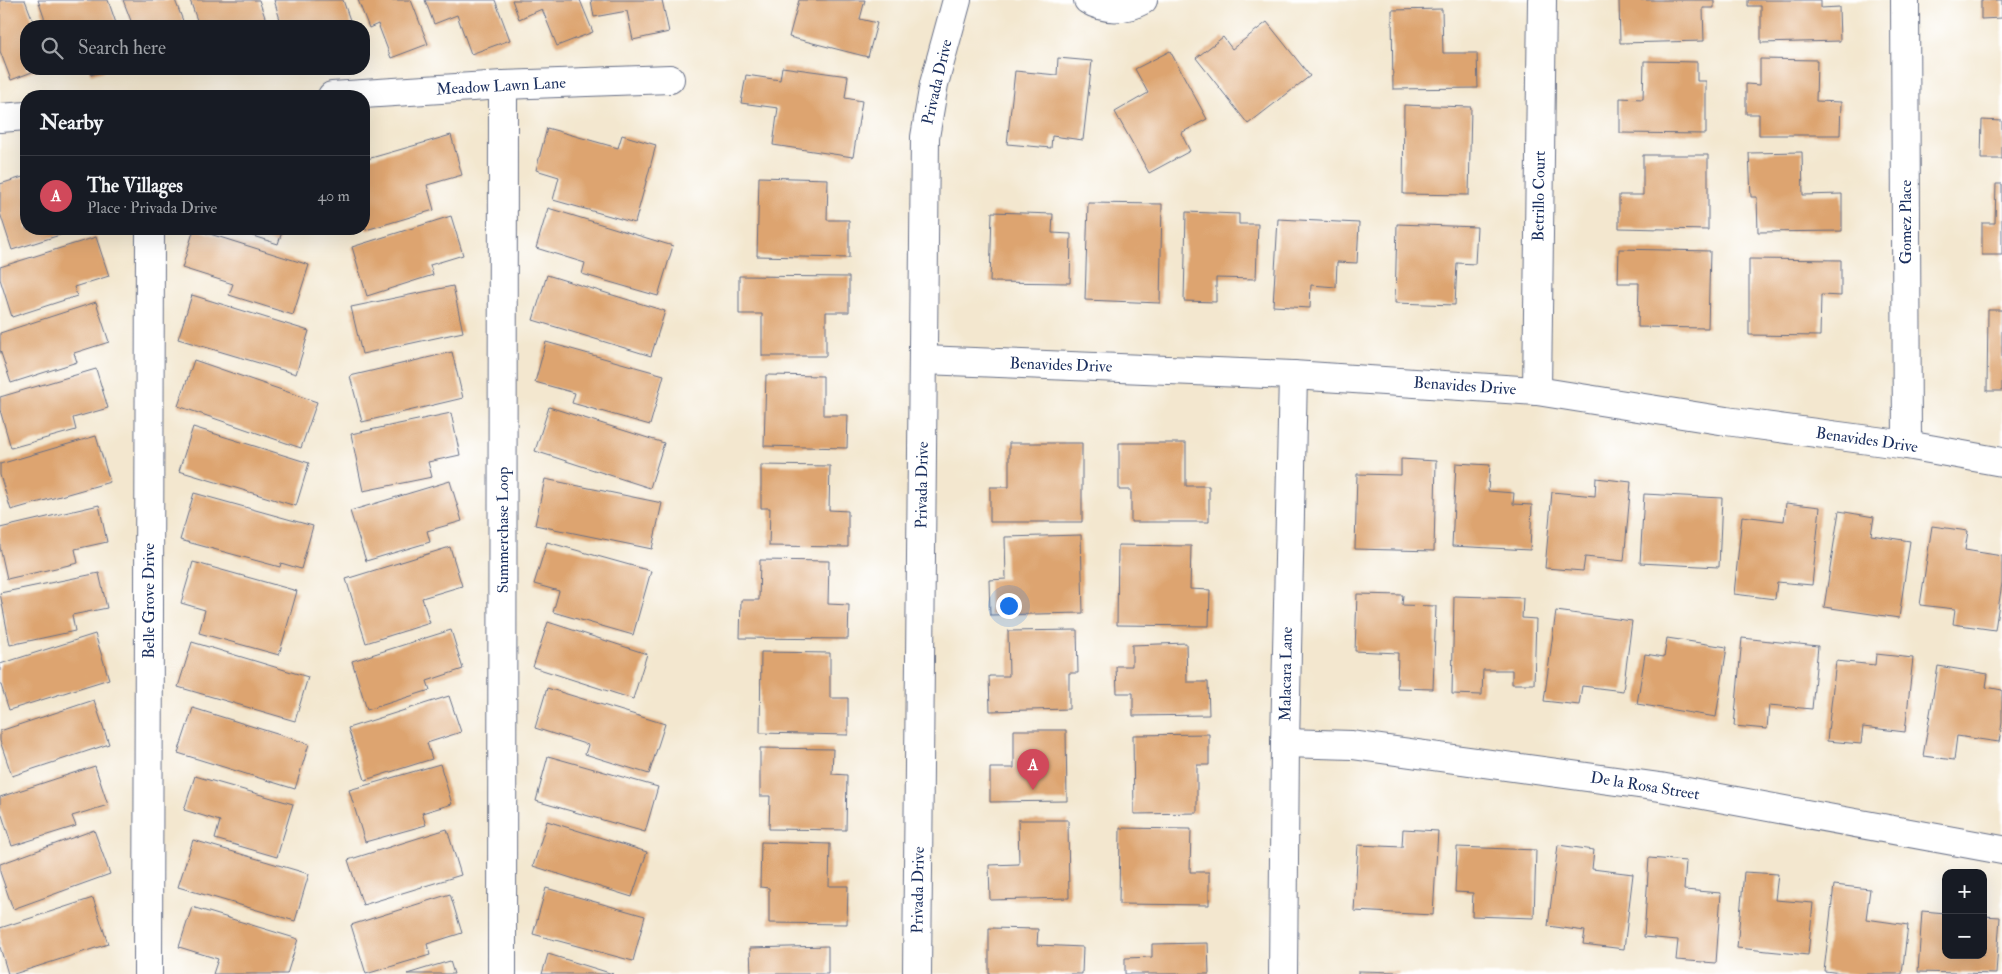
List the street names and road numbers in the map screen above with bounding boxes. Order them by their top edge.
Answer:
street label: Privada Drive [917,37,957,127]
street label: Meadow Lawn Lane [436,73,567,99]
street label: Betrillo Court [1528,151,1550,241]
street label: Gomez Place [1896,179,1916,264]
street label: Benavides Drive [1009,353,1113,377]
street label: Benavides Drive [1413,372,1517,400]
street label: Benavides Drive [1815,423,1920,457]
street label: Privada Drive [911,441,933,529]
street label: Summerchase Loop [493,467,514,593]
street label: Belle Grove Drive [139,543,159,659]
street label: Malacara Lane [1275,626,1297,722]
street label: De la Rosa Street [1589,768,1701,804]
street label: Privada Drive [907,846,929,934]

